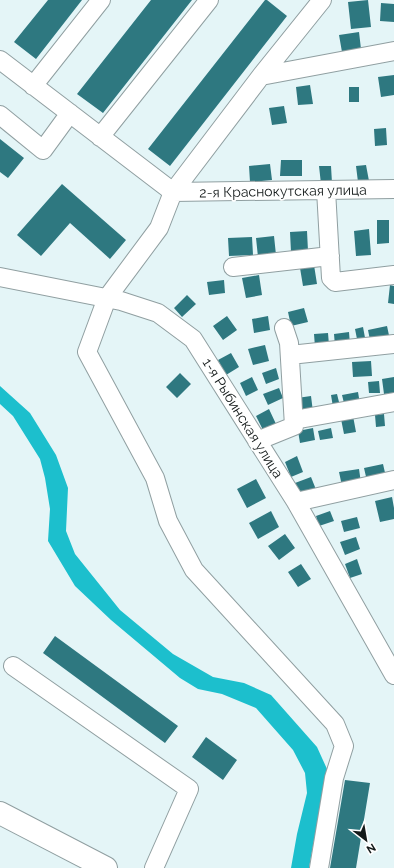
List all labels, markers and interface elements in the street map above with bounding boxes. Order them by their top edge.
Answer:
street label: 2-я Краснокутская улица [199,182,367,200]
street label: 1-я Рыбинская улица [200,355,286,481]
north arrow [346,820,386,860]
text: N [364,840,378,856]

